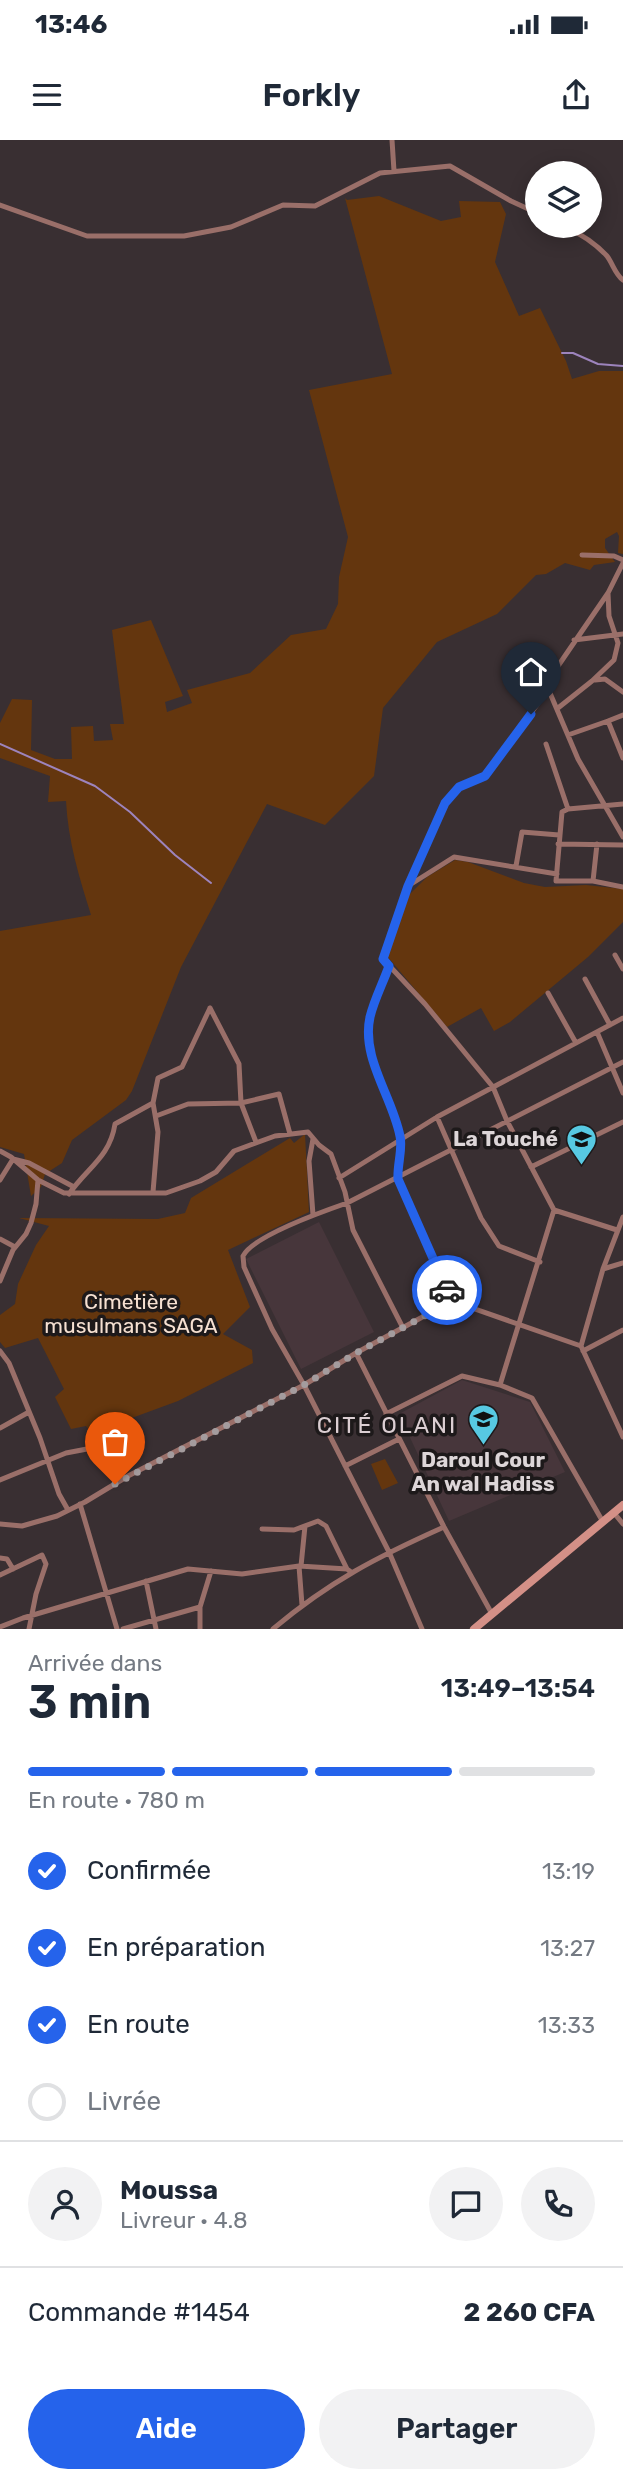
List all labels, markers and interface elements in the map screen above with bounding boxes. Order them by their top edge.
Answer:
text: 13:46 [35,9,107,40]
icon: menu [28,76,66,114]
text: Forkly [263,76,361,114]
icon: share [557,76,595,114]
map controls [525,161,602,238]
button: layers [525,161,602,238]
pin [501,642,561,714]
icon: home [512,653,550,691]
school or university icon: La Touché [564,1122,598,1166]
place label: La Touché [453,1126,558,1151]
courier [412,1255,482,1325]
icon: car [428,1271,466,1309]
park label: Cimetière musulmans SAGA [44,1289,218,1338]
school or university icon: Daroul Cour An wal Hadiss [466,1403,500,1447]
district label: CITÉ OLANI [317,1411,457,1439]
pin [85,1412,145,1484]
icon: bag [96,1423,134,1461]
place label: Daroul Cour An wal Hadiss [411,1447,555,1496]
text: Arrivée dans [28,1649,162,1677]
text: 13:49–13:54 [441,1673,595,1704]
text: 3 min [28,1675,151,1730]
text: En route · 780 m [28,1786,205,1814]
icon: check [28,1852,66,1890]
text: Confirmée [87,1855,211,1886]
text: 13:19 [542,1857,595,1885]
icon: check [28,1929,66,1967]
text: En préparation [87,1932,265,1963]
text: 13:27 [540,1934,595,1962]
icon: check [28,2006,66,2044]
text: En route [87,2009,190,2040]
text: 13:33 [538,2011,595,2039]
text: Livrée [87,2086,161,2117]
button: person [28,2167,102,2241]
button: chat [429,2167,503,2241]
button: phone [521,2167,595,2241]
text: Moussa [120,2175,218,2206]
text: Livreur · 4.8 [120,2206,248,2234]
text: Commande #1454 [28,2297,250,2328]
text: 2 260 CFA [464,2297,595,2328]
button: Aide [28,2389,305,2469]
button: Partager [319,2389,595,2469]

